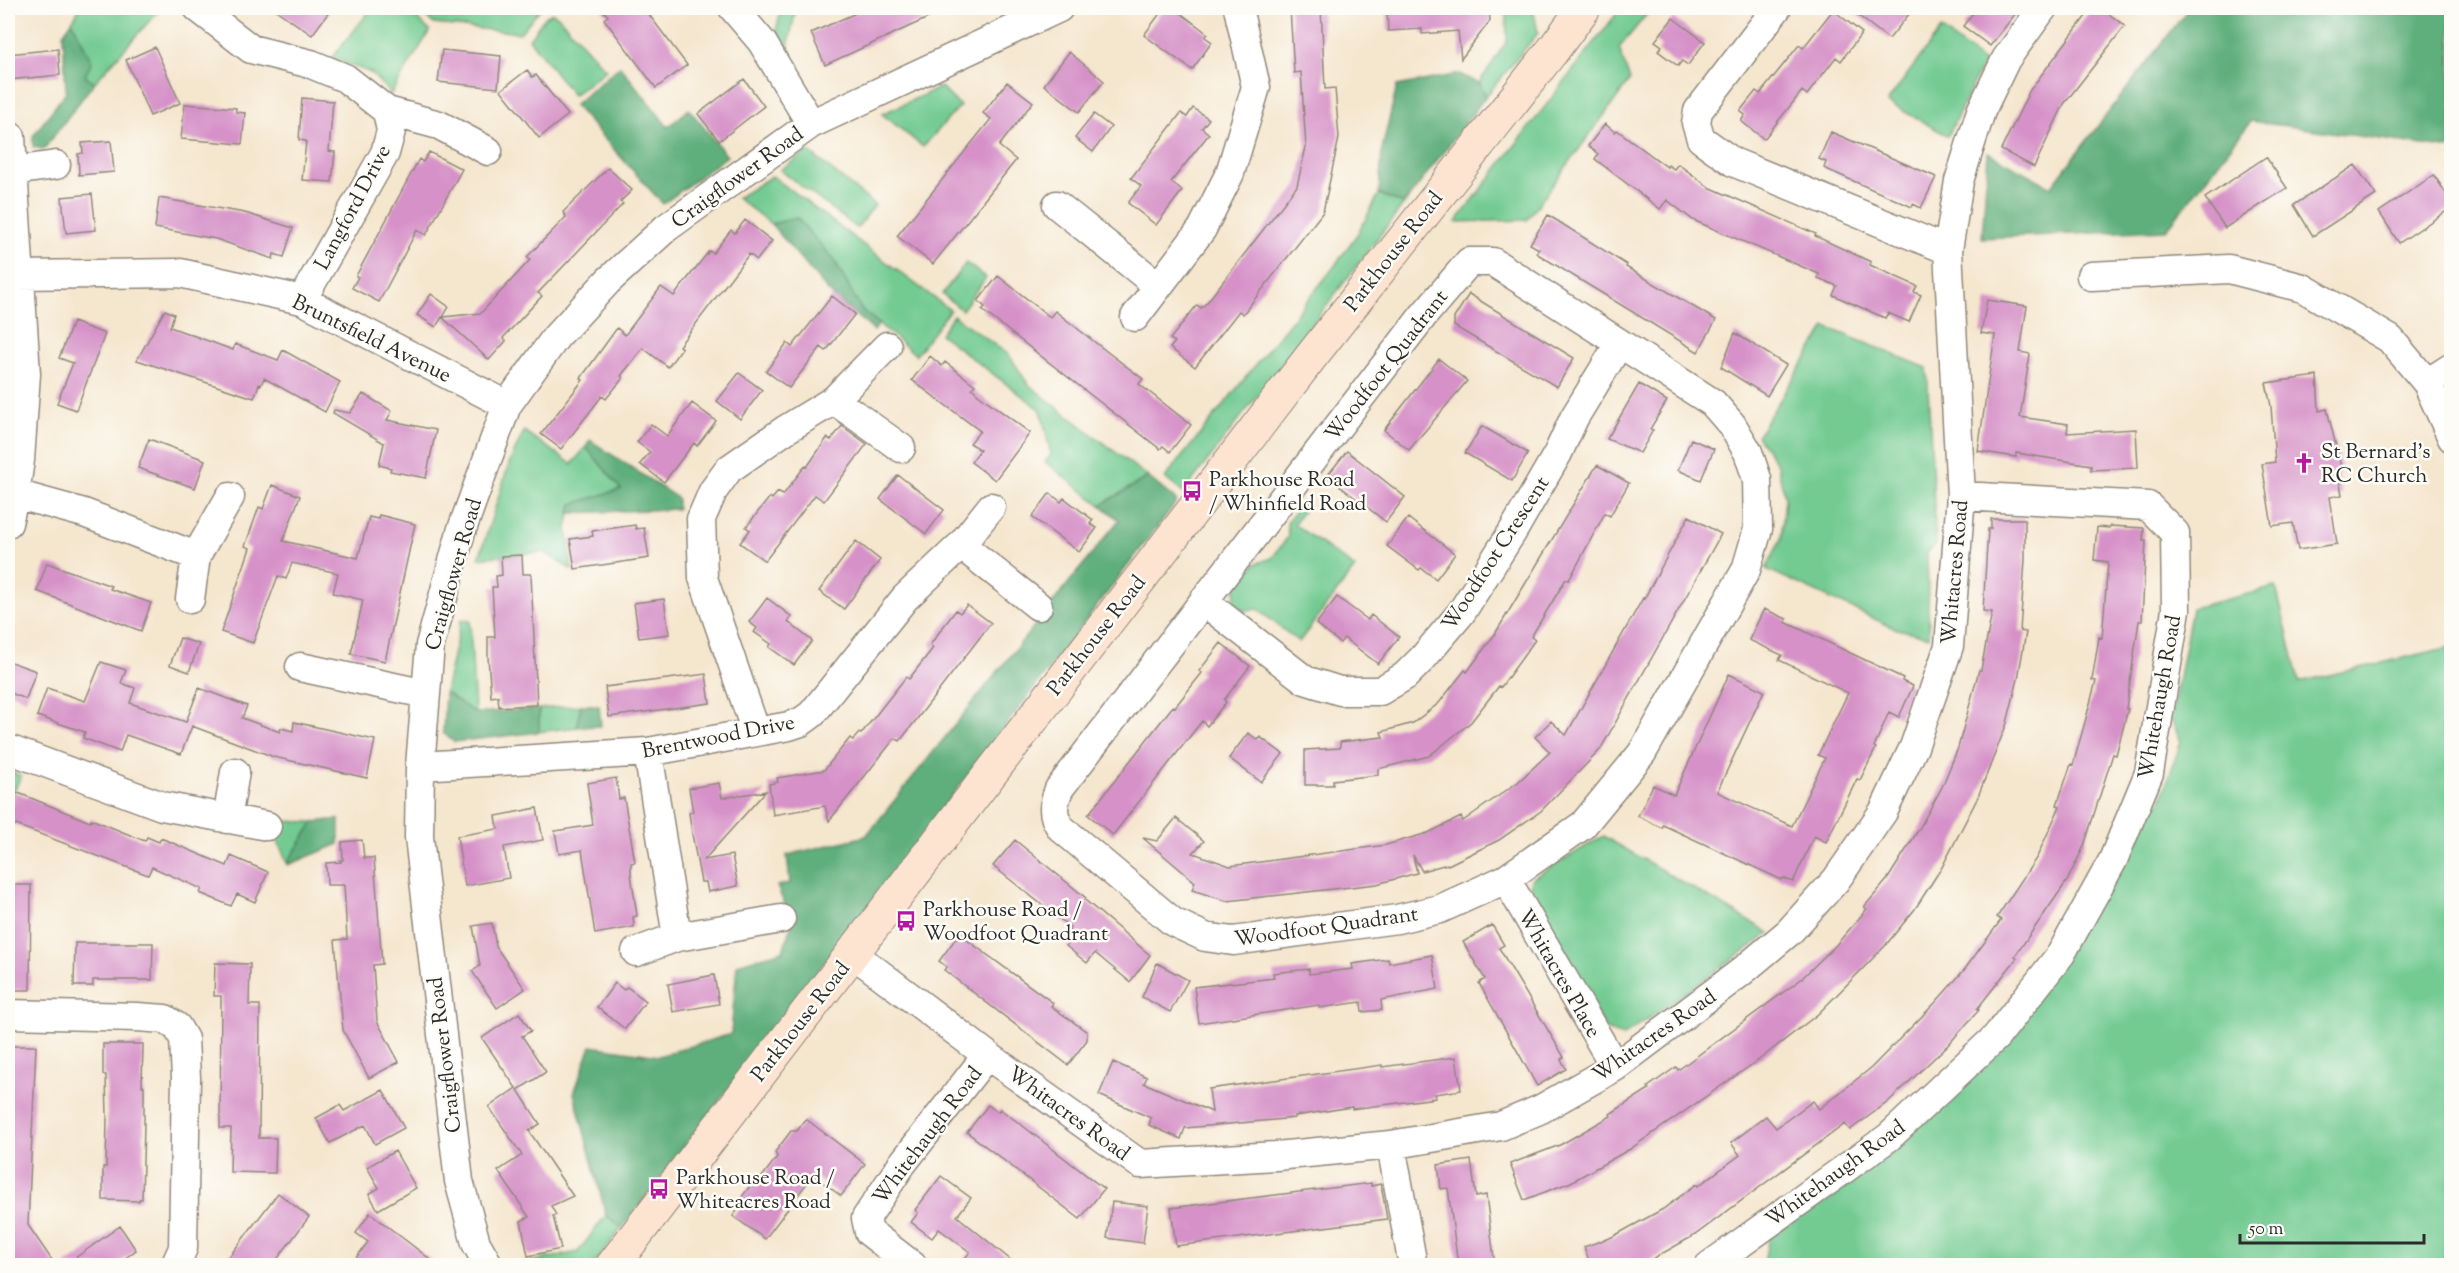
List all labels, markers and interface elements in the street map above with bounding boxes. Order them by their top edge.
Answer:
street label: Craigflower Road [666,120,811,237]
street label: Langford Drive [308,140,399,276]
street label: Parkhouse Road [1338,186,1451,319]
street label: Woodfoot Quadrant [1319,284,1456,448]
street label: Bruntsfield Avenue [286,288,456,391]
place label: St Bernard's RC Church [2321,438,2431,492]
church icon: St Bernard's RC Church [2292,451,2316,475]
place label: Parkhouse Road / Whinfield Road [1209,466,1367,520]
street label: Woodfoot Crescent [1435,471,1558,637]
bus stop icon: Parkhouse Road / Whinfield Road [1180,479,1204,503]
street label: Craigflower Road [419,495,491,654]
street label: Whitacres Road [1935,498,1977,646]
street label: Parkhouse Road [1041,570,1154,703]
street label: Whitehaugh Road [2132,613,2190,782]
street label: Brentwood Drive [639,708,797,767]
place label: Parkhouse Road / Woodfoot Quadrant [923,896,1108,950]
street label: Woodfoot Quadrant [1233,900,1420,956]
street label: Whitacres Place [1509,904,1607,1044]
bus stop icon: Parkhouse Road / Woodfoot Quadrant [894,909,918,933]
street label: Parkhouse Road [745,956,858,1089]
street label: Craigflower Road [422,975,470,1134]
street label: Whitacres Road [1587,983,1723,1091]
street label: Whitacres Road [1000,1060,1135,1169]
street label: Whitehaugh Road [867,1061,991,1212]
street label: Whitehaugh Road [1760,1113,1912,1236]
place label: Parkhouse Road / Whiteacres Road [676,1164,835,1218]
bus stop icon: Parkhouse Road / Whiteacres Road [647,1177,671,1201]
scale bar [2240,1207,2424,1245]
text: 50 m [2248,1217,2284,1243]

